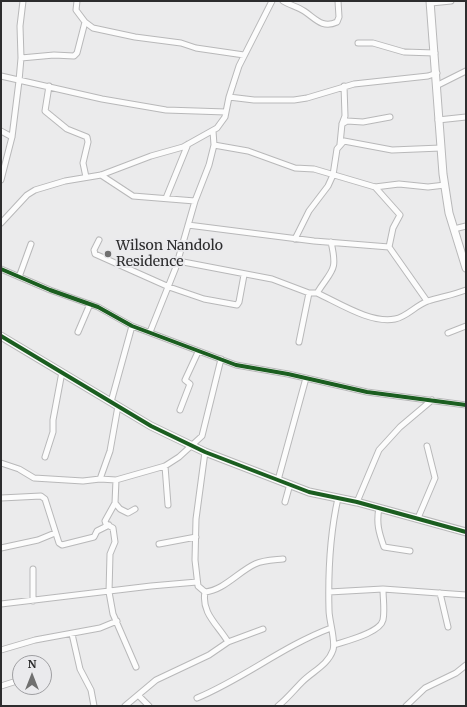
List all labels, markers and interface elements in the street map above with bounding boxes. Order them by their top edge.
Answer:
place label: Wilson Nandolo Residence [116,238,223,270]
marker: Wilson Nandolo Residence [103,249,113,259]
north arrow [12,655,52,695]
text: N [28,657,36,671]

